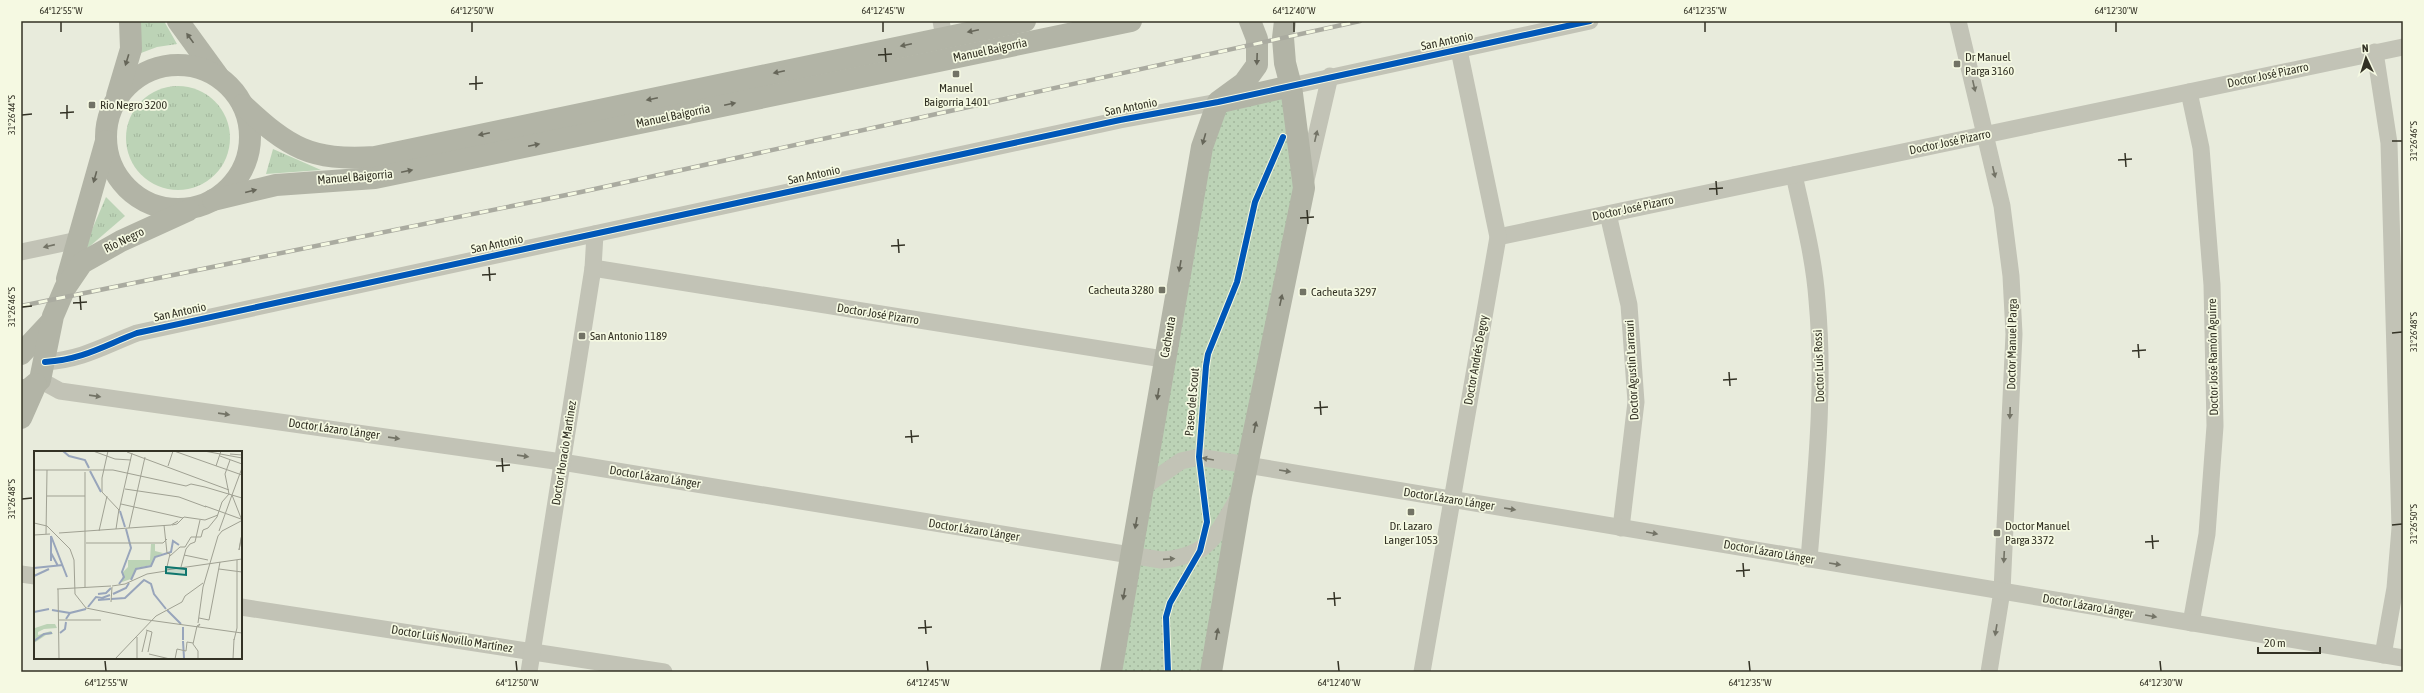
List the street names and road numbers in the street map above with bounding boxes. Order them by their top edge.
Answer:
street label: San Antonio [1420,29,1475,53]
street label: Manuel Baigorria [952,35,1028,65]
street label: Doctor José Pizarro [2226,59,2310,90]
street label: San Antonio [1104,95,1159,119]
street label: Manuel Baigorria [635,101,711,131]
street label: Doctor José Pizarro [1908,126,1992,157]
street label: San Antonio [787,163,842,187]
street label: Manuel Baigorria [317,167,393,187]
street label: Doctor José Pizarro [1591,192,1675,223]
street label: Río Negro [102,224,147,256]
street label: San Antonio [470,232,525,256]
street label: Doctor Manuel Parga [2004,298,2020,390]
street label: Doctor José Ramón Aguirre [2205,298,2221,416]
street label: San Antonio [153,300,208,324]
street label: Doctor José Pizarro [836,301,920,327]
street label: Doctor Andrés Degoy [1461,314,1491,406]
street label: Cacheuta [1158,315,1178,359]
street label: Doctor Agustín Larrauri [1622,319,1642,421]
street label: Doctor Luis Rossi [1811,329,1827,403]
street label: Paseo del Scout [1182,367,1202,437]
street label: Doctor Horacio Martinez [549,399,579,506]
street label: Doctor Lázaro Lánger [288,416,381,442]
street label: Doctor Lázaro Lánger [609,463,702,491]
street label: Doctor Lázaro Lánger [1403,485,1496,513]
street label: Doctor Lázaro Lánger [928,516,1021,544]
street label: Doctor Lázaro Lánger [1723,537,1816,567]
street label: Doctor Lázaro Lánger [2042,591,2135,621]
street label: Doctor Luis Novillo Martínez [390,622,514,656]

